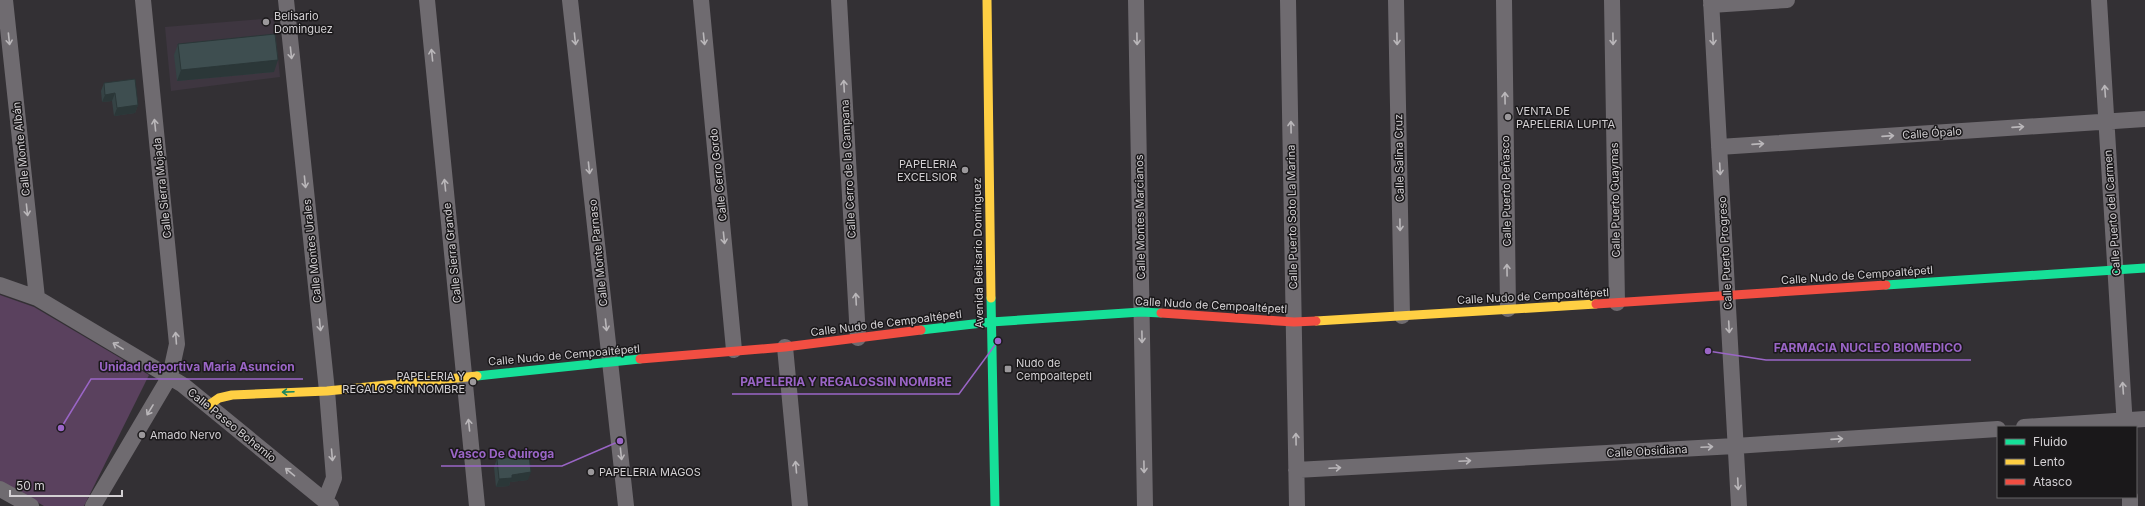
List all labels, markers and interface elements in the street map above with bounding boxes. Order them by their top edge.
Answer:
place label: Belisario Dominguez [274,9,333,36]
marker: Belisario Dominguez [261,17,271,27]
one-way arrow [5,32,13,45]
one-way arrow [571,32,578,45]
one-way arrow [701,32,708,45]
one-way arrow [1133,32,1140,45]
one-way arrow [1393,32,1401,45]
one-way arrow [1609,32,1617,45]
one-way arrow [1710,32,1717,45]
one-way arrow [287,46,295,59]
one-way arrow [429,49,436,62]
one-way arrow [840,80,847,93]
one-way arrow [2101,85,2108,98]
one-way arrow [1502,92,1509,105]
street label: Calle Cerro de la Campana [837,99,859,239]
street label: Calle Monte Albán [9,101,33,197]
place label: VENTA DE PAPELERIA LUPITA [1516,104,1616,131]
marker: VENTA DE PAPELERIA LUPITA [1503,112,1513,122]
street label: Calle Salina Cruz [1391,114,1407,202]
one-way arrow [152,119,159,132]
one-way arrow [1287,121,1294,134]
street label: Calle Ópalo [1902,124,1963,142]
one-way arrow [2011,124,2024,131]
street label: Calle Cerro Gordo [706,127,730,222]
one-way arrow [1881,132,1894,139]
street label: Calle Puerto Peñasco [1498,135,1514,247]
street label: Calle Sierra Mojada [150,137,174,239]
one-way arrow [1751,140,1764,148]
street label: Calle Puerto Guaymas [1607,142,1623,258]
street label: Calle Puerto Soto La Marina [1284,145,1300,289]
street label: Calle Puerto del Carmen [2101,149,2123,277]
street label: Calle Montes Marcianos [1132,154,1148,280]
place label: PAPELERIA EXCELSIOR [897,157,957,184]
one-way arrow [585,161,593,174]
one-way arrow [1717,162,1724,175]
marker: PAPELERIA EXCELSIOR [960,165,970,175]
one-way arrow [301,175,309,188]
street label: Avenida Belisario Domínguez [970,177,986,329]
one-way arrow [441,179,449,192]
street label: Calle Puerto Progreso [1715,196,1735,310]
street label: Calle Montes Urales [300,198,324,304]
street label: Calle Monte Parnaso [585,198,611,307]
street label: Calle Sierra Grande [440,202,464,304]
one-way arrow [24,203,31,216]
one-way arrow [1396,218,1404,231]
one-way arrow [720,231,727,244]
street label: Calle Nudo de Cempoaltépetl [1781,263,1933,287]
one-way arrow [1503,264,1511,277]
street label: Calle Nudo de Cempoaltépetl [1457,285,1609,307]
one-way arrow [852,293,859,306]
street label: Calle Nudo de Cempoaltépetl [1135,294,1287,316]
street label: Calle Nudo de Cempoaltépetl [810,307,962,339]
one-way arrow [316,318,324,331]
one-way arrow [602,318,610,331]
one-way arrow [1725,320,1733,333]
one-way arrow [1138,330,1146,343]
one-way arrow [172,332,180,345]
callout: FARMACIA NUCLEO BIOMEDICO [1766,336,1971,360]
text: FARMACIA NUCLEO BIOMEDICO [1774,340,1962,355]
one-way arrow [112,341,124,349]
street label: Calle Nudo de Cempoaltépetl [488,341,640,369]
callout: Unidad deportiva Maria Asuncion [91,355,303,379]
place label: Nudo de Cempoaltepetl [1016,356,1092,383]
text: Unidad deportiva Maria Asuncion [99,359,295,374]
marker: Nudo de Cempoaltepetl [1003,364,1013,374]
place label: PAPELERIA Y REGALOS SIN NOMBRE [342,369,466,396]
callout: PAPELERIA Y REGALOSSIN NOMBRE [732,370,959,394]
text: PAPELERIA Y REGALOSSIN NOMBRE [740,374,952,389]
marker: PAPELERIA Y REGALOS SIN NOMBRE [468,377,478,387]
one-way arrow [2119,382,2127,395]
street label: Calle Paseo Bohemio [185,385,279,465]
one-way arrow [282,389,295,396]
one-way arrow [146,404,154,415]
one-way arrow [465,419,472,432]
legend [1997,426,2137,498]
place label: Amado Nervo [150,428,222,442]
marker: Amado Nervo [137,430,147,440]
one-way arrow [1292,433,1300,446]
text: Fluido [2033,434,2068,449]
one-way arrow [1830,436,1843,443]
callout: Vasco De Quiroga [441,442,562,466]
street label: Calle Obsidiana [1606,442,1688,460]
one-way arrow [1700,444,1713,451]
text: Vasco De Quiroga [450,446,554,461]
one-way arrow [617,447,624,460]
one-way arrow [328,448,335,461]
text: Lento [2033,454,2065,469]
one-way arrow [1458,457,1471,464]
one-way arrow [1140,460,1148,473]
one-way arrow [793,461,800,474]
one-way arrow [1328,464,1341,471]
place label: PAPELERIA MAGOS [599,465,701,479]
marker: PAPELERIA MAGOS [586,467,596,477]
one-way arrow [285,468,296,477]
scale bar [10,472,122,498]
text: Atasco [2033,474,2072,489]
one-way arrow [1734,477,1741,490]
text: 50 m [16,478,45,493]

